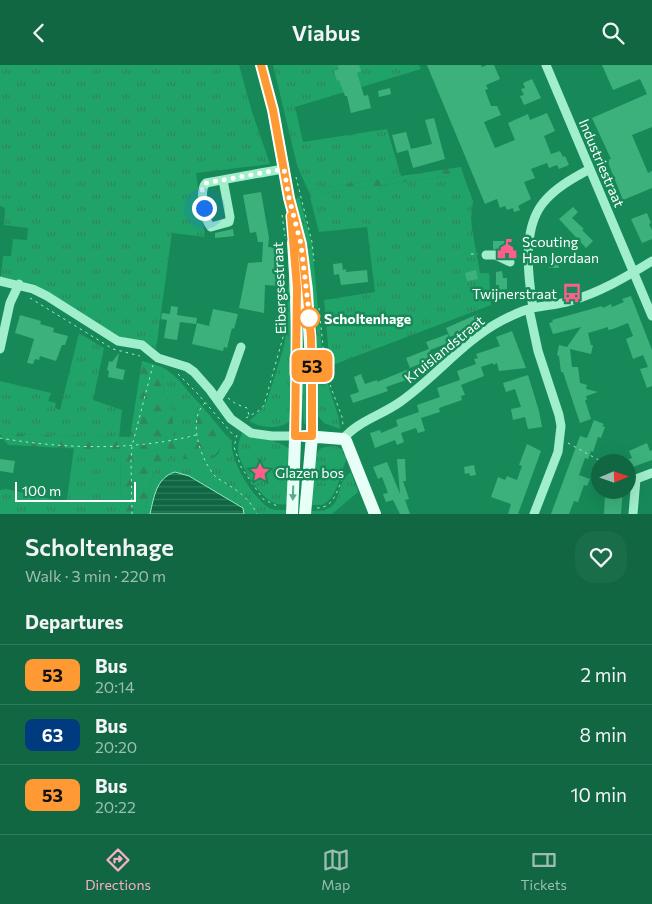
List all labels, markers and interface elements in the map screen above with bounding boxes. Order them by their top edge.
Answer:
icon: back [25,19,53,47]
text: Viabus [292,19,360,46]
icon: search [599,19,627,47]
street label: Industriestraat [576,116,628,210]
your location [192,196,217,221]
place label: Scouting Han Jordaan [522,233,599,266]
public building icon: Scouting Han Jordaan [496,238,518,260]
street label: Eibergsestraat [269,241,289,334]
bus stop icon: Twijnerstraat [561,282,583,304]
place label: Twijnerstraat [472,285,557,302]
marker: Scholtenhage [298,307,320,329]
place label: Scholtenhage [324,310,411,327]
street label: Kruislandstraat [401,312,488,386]
line badge: 53 [290,350,334,382]
text: 53 [302,355,322,377]
north arrow [591,454,636,499]
map controls [591,454,636,499]
place icon: Glazen bos [249,461,271,483]
place label: Glazen bos [275,464,344,481]
scale bar [15,479,136,502]
text: 100 m [22,482,61,499]
one-way arrow [289,485,297,501]
button: heart [575,531,627,583]
text: Scholtenhage [25,532,174,561]
text: Walk · 3 min · 220 m [25,566,166,585]
text: Departures [25,610,123,633]
text: Bus [95,654,127,677]
text: 2 min [580,663,627,686]
text: 53 [42,664,63,686]
text: 20:14 [95,677,134,696]
text: Bus [95,714,127,737]
text: 8 min [579,723,627,746]
text: 63 [42,724,63,746]
text: 20:20 [95,737,137,756]
text: Bus [95,774,127,797]
text: 10 min [570,783,627,806]
text: 53 [42,784,63,806]
text: 20:22 [95,797,136,816]
tab: Directions [85,846,151,893]
tab: Map [321,846,350,893]
tab: Tickets [521,846,567,893]

